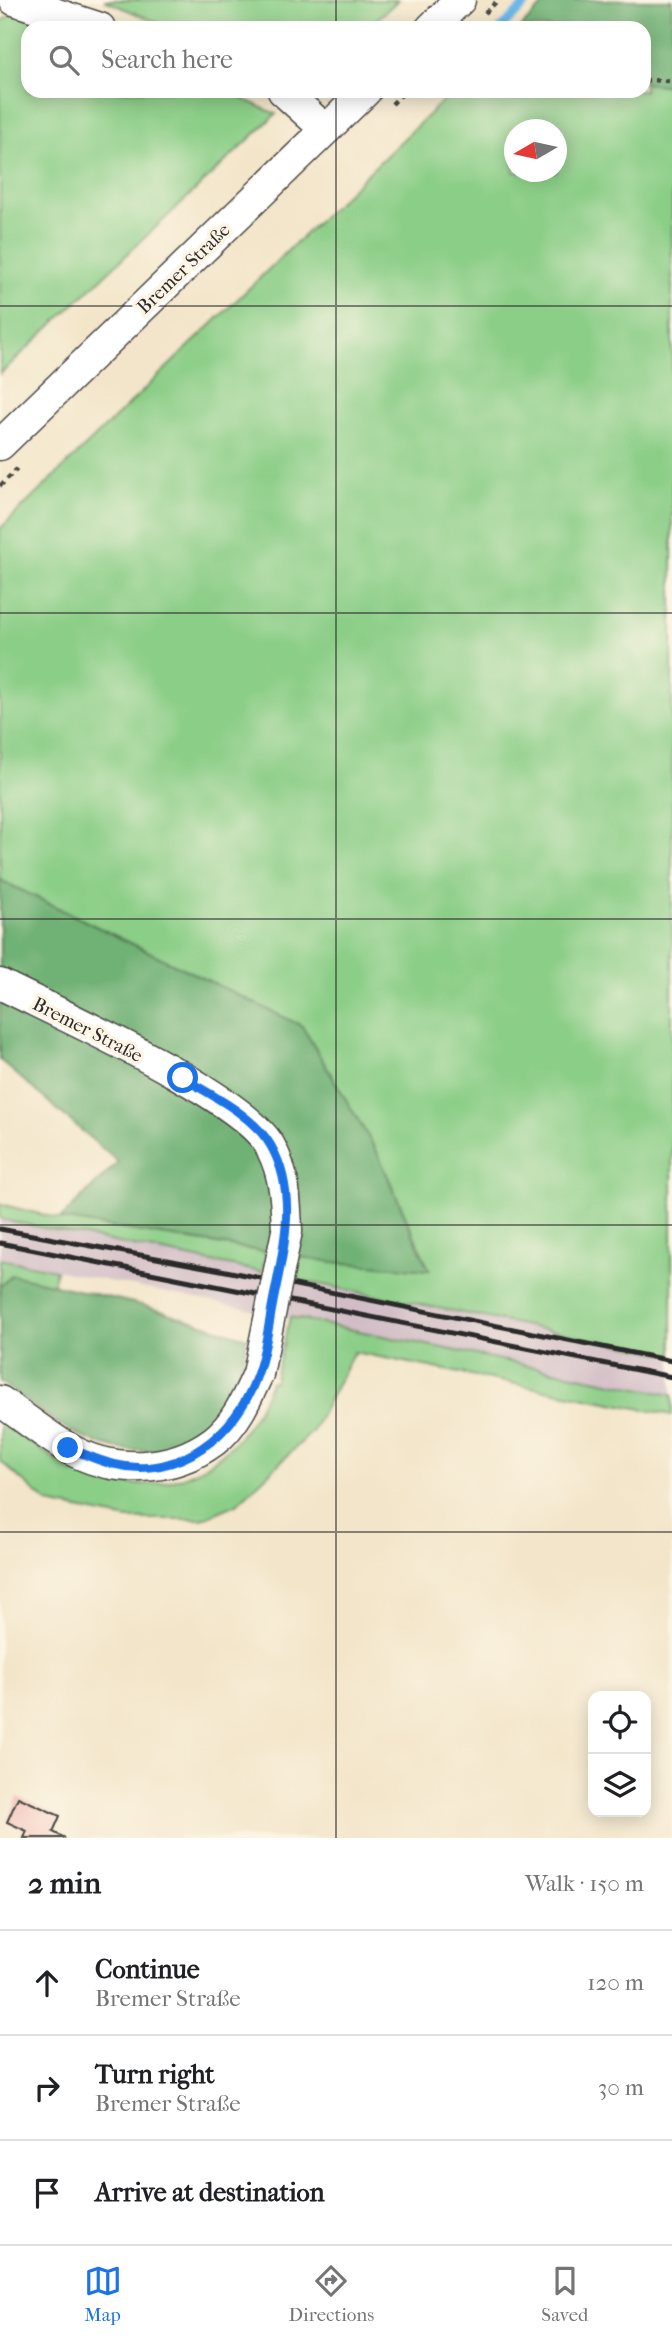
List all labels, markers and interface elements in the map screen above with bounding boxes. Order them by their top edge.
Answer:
search box [21,21,651,98]
icon: search [45,41,83,79]
text: Search here [101,44,233,75]
north arrow [504,119,567,182]
street label: Bremer Straße [133,219,235,318]
street label: Bremer Straße [29,993,146,1067]
route start [167,1062,198,1093]
route end [52,1432,83,1463]
map controls [588,1691,651,1817]
button: locate [588,1691,651,1754]
button: layers [588,1754,651,1817]
text: 2 min [28,1866,101,1901]
text: Walk · 150 m [525,1870,644,1897]
text: Continue [95,1954,200,1985]
icon: ahead [28,1964,66,2002]
text: 120 m [587,1969,644,1996]
text: Bremer Straße [95,1985,241,2012]
text: Turn right [95,2059,215,2090]
icon: right [28,2069,66,2107]
text: 30 m [598,2074,644,2101]
text: Bremer Straße [95,2090,241,2117]
icon: arrive [28,2174,66,2212]
text: Arrive at destination [95,2177,325,2208]
tab: Map [84,2262,122,2326]
tab: Directions [289,2262,374,2326]
tab: Saved [541,2262,588,2326]

